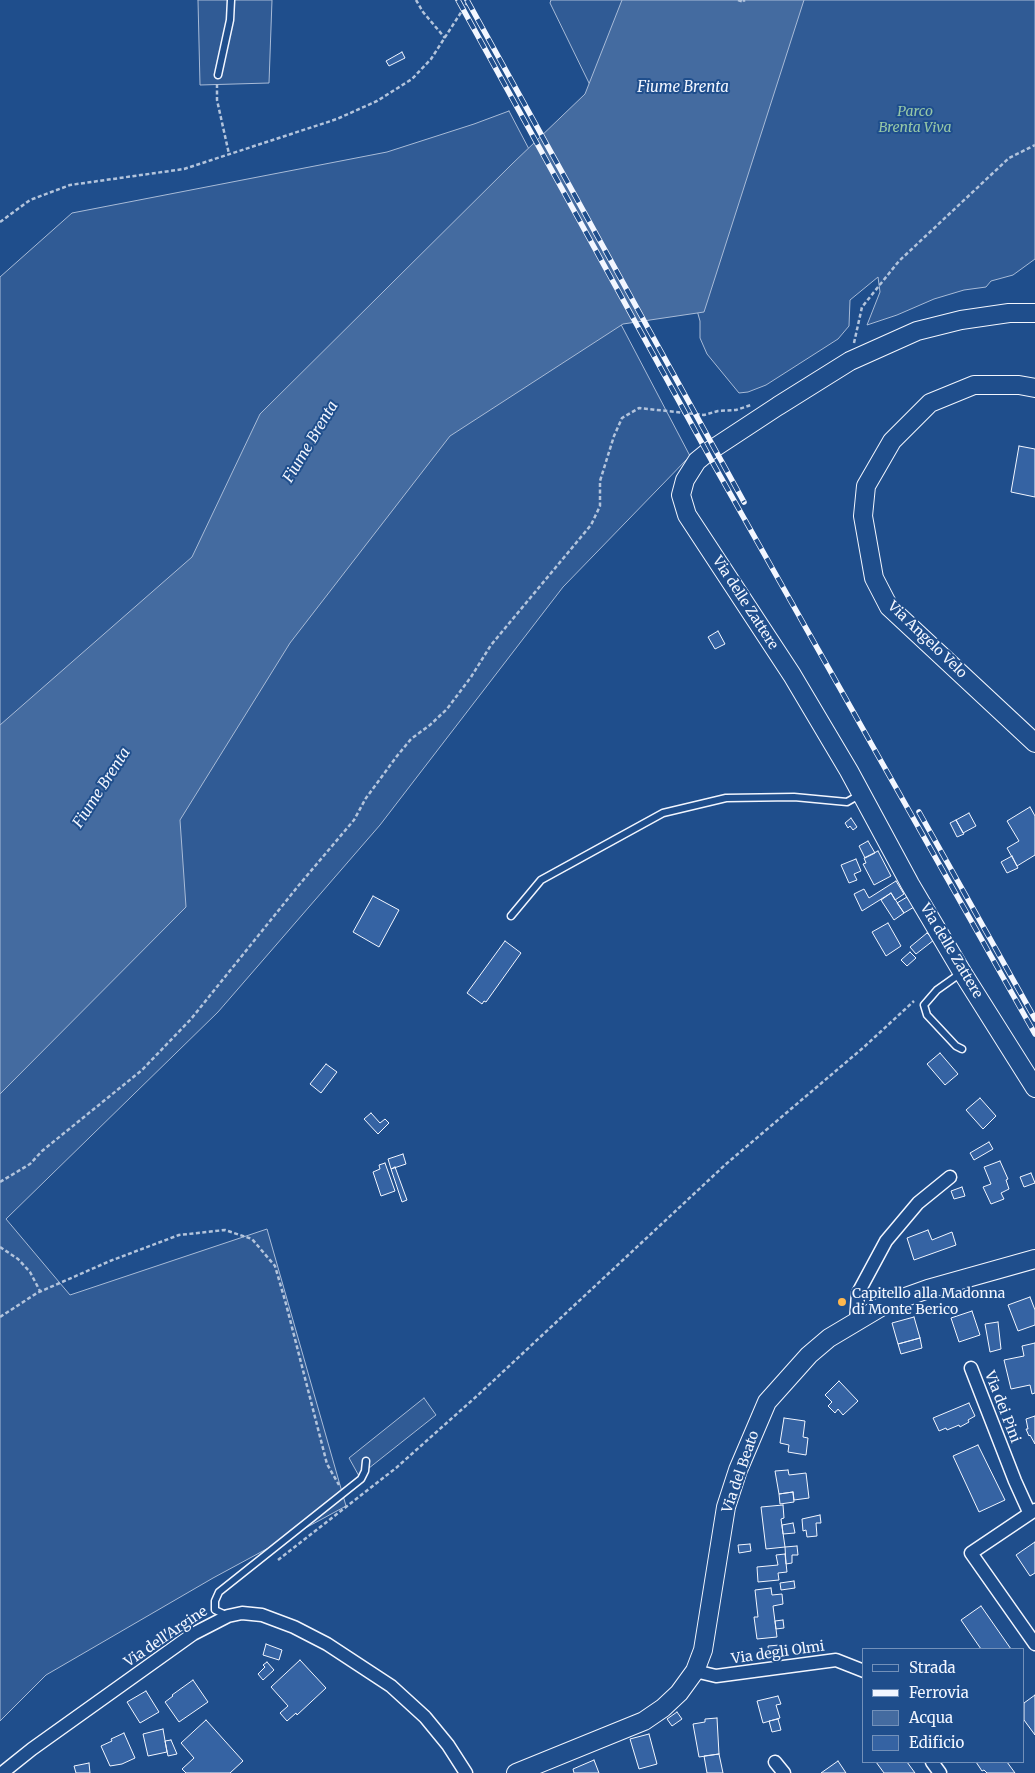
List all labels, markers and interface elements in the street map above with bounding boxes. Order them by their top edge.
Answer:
water label: Fiume Brenta [637,79,729,97]
park label: Parco Brenta Viva [878,104,952,136]
water label: Fiume Brenta [280,398,342,486]
street label: Via delle Zattere [709,553,781,653]
street label: Via Angelo Velo [884,598,970,682]
water label: Fiume Brenta [69,745,135,831]
street label: Via delle Zattere [916,901,986,1001]
place label: Capitello alla Madonna di Monte Berico [852,1286,1005,1318]
marker: Capitello alla Madonna di Monte Berico [836,1296,848,1308]
street label: Via dei Pini [981,1369,1023,1445]
street label: Via del Beato [719,1429,763,1515]
street label: Via dell'Argine [121,1603,211,1671]
street label: Via degli Olmi [730,1638,826,1668]
legend [862,1648,1025,1763]
text: Strada [909,1658,956,1677]
text: Ferrovia [909,1683,969,1702]
text: Acqua [909,1708,953,1727]
text: Edificio [909,1733,964,1752]

